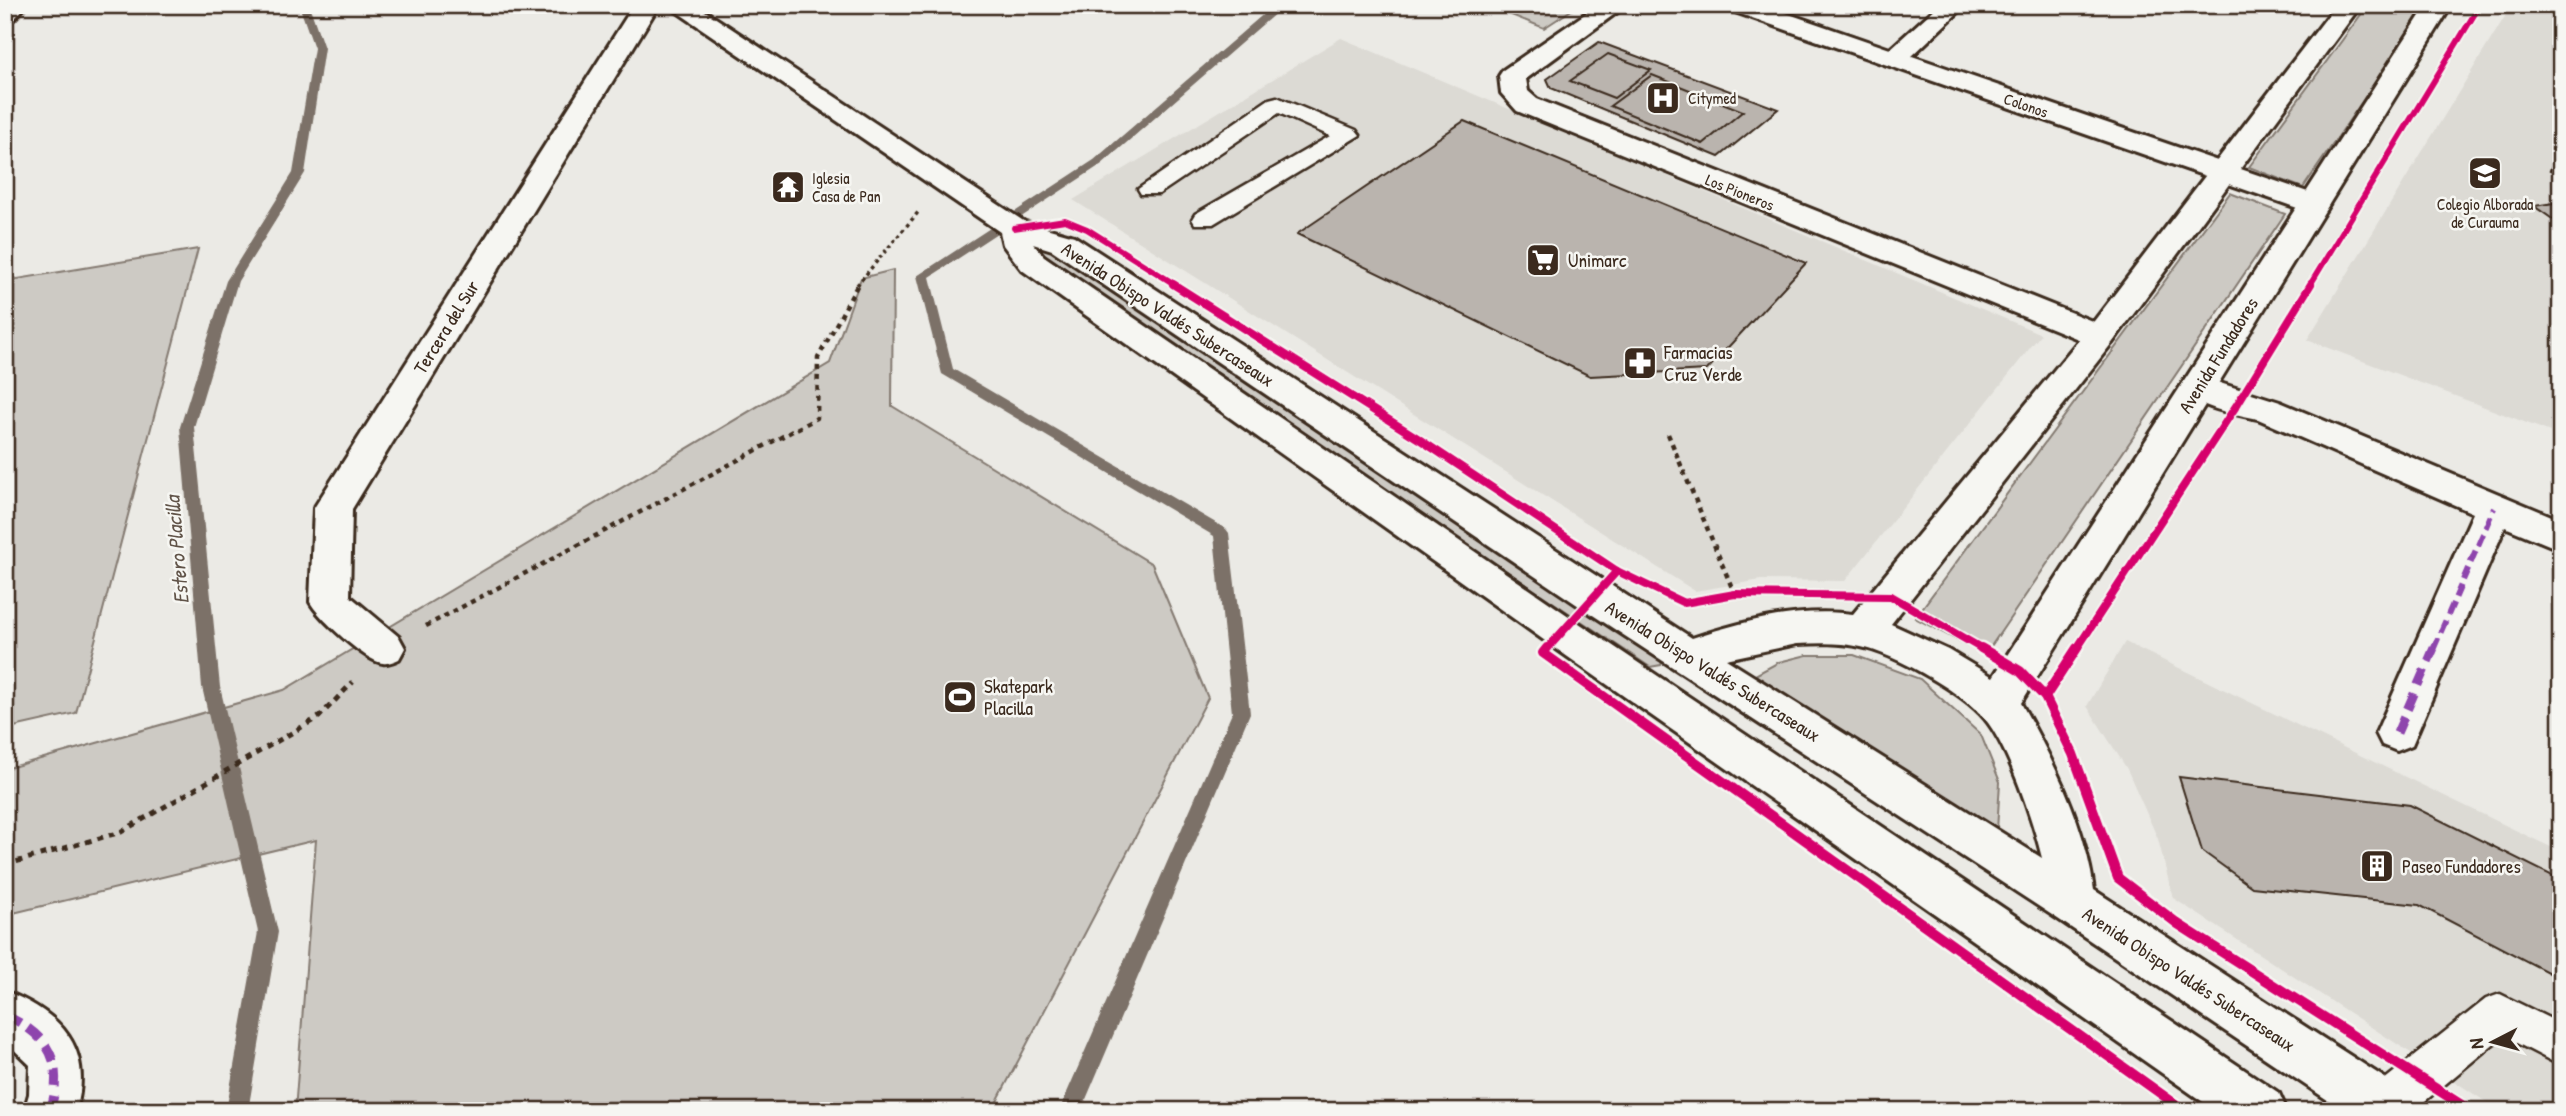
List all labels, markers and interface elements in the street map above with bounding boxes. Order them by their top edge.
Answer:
hospital icon: Citymed [1644,79,1682,117]
place label: Citymed [1688,87,1736,109]
street label: Colonos [2001,87,2051,123]
school or university icon: Colegio Alborada de Curauma [2466,154,2504,192]
place label: Iglesia Casa de Pan [812,167,881,207]
temple icon: Iglesia Casa de Pan [769,168,807,206]
street label: Los Pioneros [1702,168,1778,216]
place label: Colegio Alborada de Curauma [2437,193,2533,233]
street label: Avenida Obispo Valdés Subercaseaux [1057,235,1279,393]
supermarket icon: Unimarc [1524,241,1562,279]
place label: Unimarc [1568,247,1627,273]
street label: Tercera del Sur [407,275,485,379]
street label: Avenida Fundadores [2172,292,2264,418]
place label: Farmacias Cruz Verde [1663,339,1743,387]
pharmacy icon: Farmacias Cruz Verde [1621,344,1659,382]
water label: Estero Placilla [157,492,196,605]
street label: Avenida Obispo Valdés Subercaseaux [1601,594,1825,748]
place label: Skatepark Placilla [984,673,1053,721]
sports icon: Skatepark Placilla [941,678,979,716]
building icon: Paseo Fundadores [2358,847,2396,885]
place label: Paseo Fundadores [2402,853,2521,879]
street label: Avenida Obispo Valdés Subercaseaux [2078,900,2300,1058]
north arrow [2458,1007,2528,1078]
text: N [2463,1037,2490,1050]

